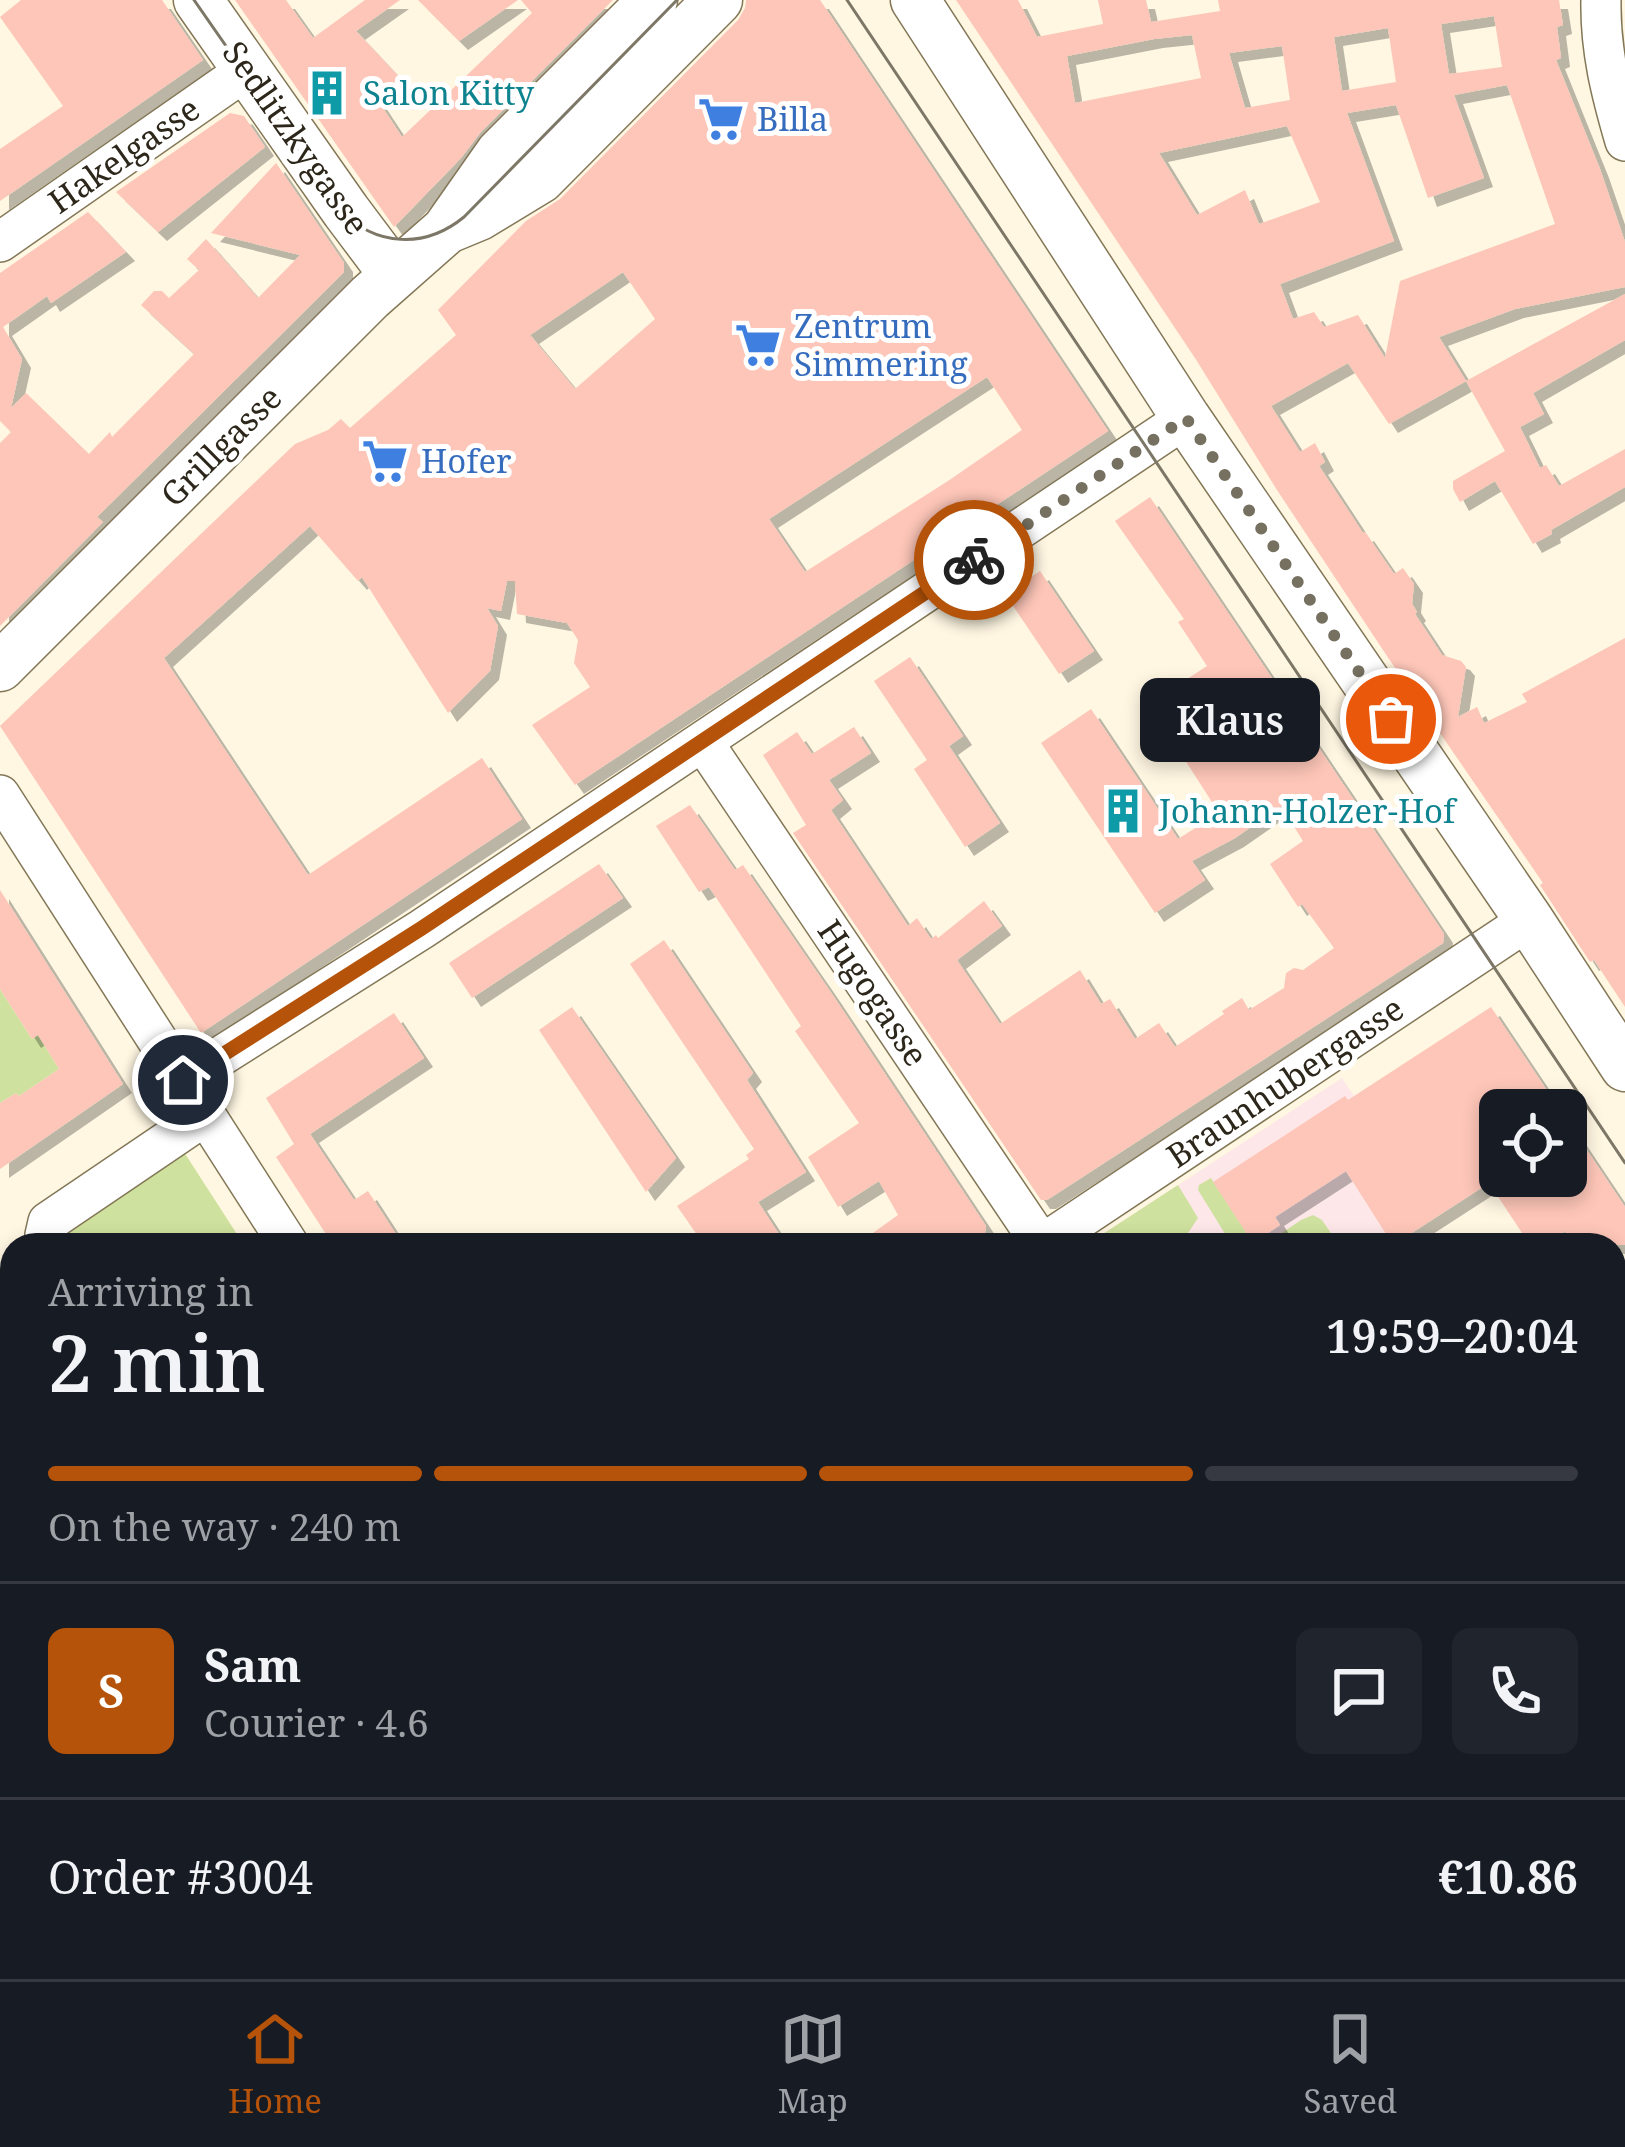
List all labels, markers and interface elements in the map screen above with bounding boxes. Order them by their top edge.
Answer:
street label: Sedlitzkygasse [213,32,380,244]
building icon: Salon Kitty [302,68,352,118]
place label: Salon Kitty [363,70,535,115]
street label: Hakelgasse [39,86,208,223]
supermarket icon: Billa [696,94,746,144]
place label: Billa [757,96,828,141]
place label: Zentrum Simmering [794,303,968,386]
supermarket icon: Zentrum Simmering [733,320,783,370]
street label: Grillgasse [150,375,291,516]
supermarket icon: Hofer [360,436,410,486]
place label: Hofer [421,438,512,483]
courier [914,500,1034,620]
icon: bike [941,527,1007,593]
pin [1340,668,1442,770]
callout: Klaus [1139,677,1319,761]
icon: bag [1358,686,1424,752]
text: Klaus [1176,693,1284,746]
building icon: Johann-Holzer-Hof [1098,786,1148,836]
place label: Johann-Holzer-Hof [1158,788,1458,833]
street label: Hugogasse [808,911,939,1075]
street label: Braunhubergasse [1158,986,1412,1178]
pin [132,1029,234,1131]
icon: home [150,1047,216,1113]
map controls [1479,1089,1587,1197]
button: locate [1479,1089,1587,1197]
text: Arriving in [48,1264,254,1317]
text: 19:59–20:04 [1326,1305,1578,1366]
text: 2 min [48,1309,266,1415]
text: On the way · 240 m [48,1499,401,1552]
button: chat [1296,1628,1422,1754]
button: phone [1452,1628,1578,1754]
text: Sam [204,1634,301,1695]
text: S [98,1660,124,1721]
text: Courier · 4.6 [204,1695,429,1748]
text: Order #3004 [48,1846,313,1907]
text: €10.86 [1438,1846,1578,1907]
tab: Home [228,2006,322,2123]
tab: Map [778,2006,848,2123]
tab: Saved [1304,2006,1397,2123]

